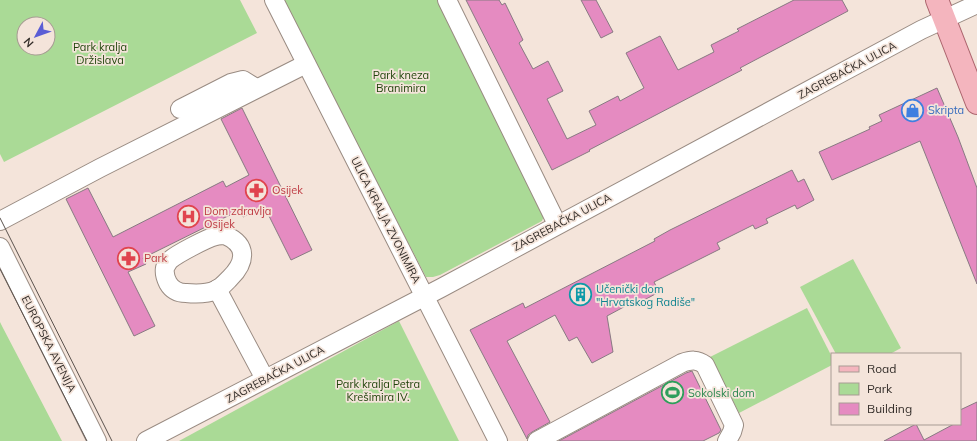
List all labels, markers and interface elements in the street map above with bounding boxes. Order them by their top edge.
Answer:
north arrow [16,16,56,56]
text: N [20,35,36,50]
street label: ZAGREBAČKA ULICA [795,38,899,102]
park label: Park kralja Držislava [73,40,127,67]
park label: Park kneza Branimira [373,68,429,95]
shop icon: Skripta [899,97,925,123]
place label: Skripta [928,103,964,117]
street label: ULICA KRALJA ZVONIMIRA [348,154,424,286]
pharmacy icon: Osijek [243,177,269,203]
place label: Osijek [272,183,303,197]
street label: ZAGREBAČKA ULICA [510,190,614,254]
hospital icon: Dom zdravlja Osijek [176,204,202,230]
place label: Dom zdravlja Osijek [204,204,271,231]
pharmacy icon: Park [115,245,141,271]
place label: Park [144,251,167,265]
building icon: Učenički dom "Hrvatskog Radiše" [567,282,593,308]
place label: Učenički dom "Hrvatskog Radiše" [596,282,695,309]
street label: EUROPSKA AVENIJA [19,293,79,395]
street label: ZAGREBAČKA ULICA [223,342,327,406]
legend [831,353,961,425]
text: Road [867,361,896,376]
park label: Park kralja Petra Krešimira IV. [336,377,420,404]
sports icon: Sokolski dom [659,380,685,406]
text: Park [867,381,893,396]
place label: Sokolski dom [688,386,755,400]
text: Building [867,401,912,416]

